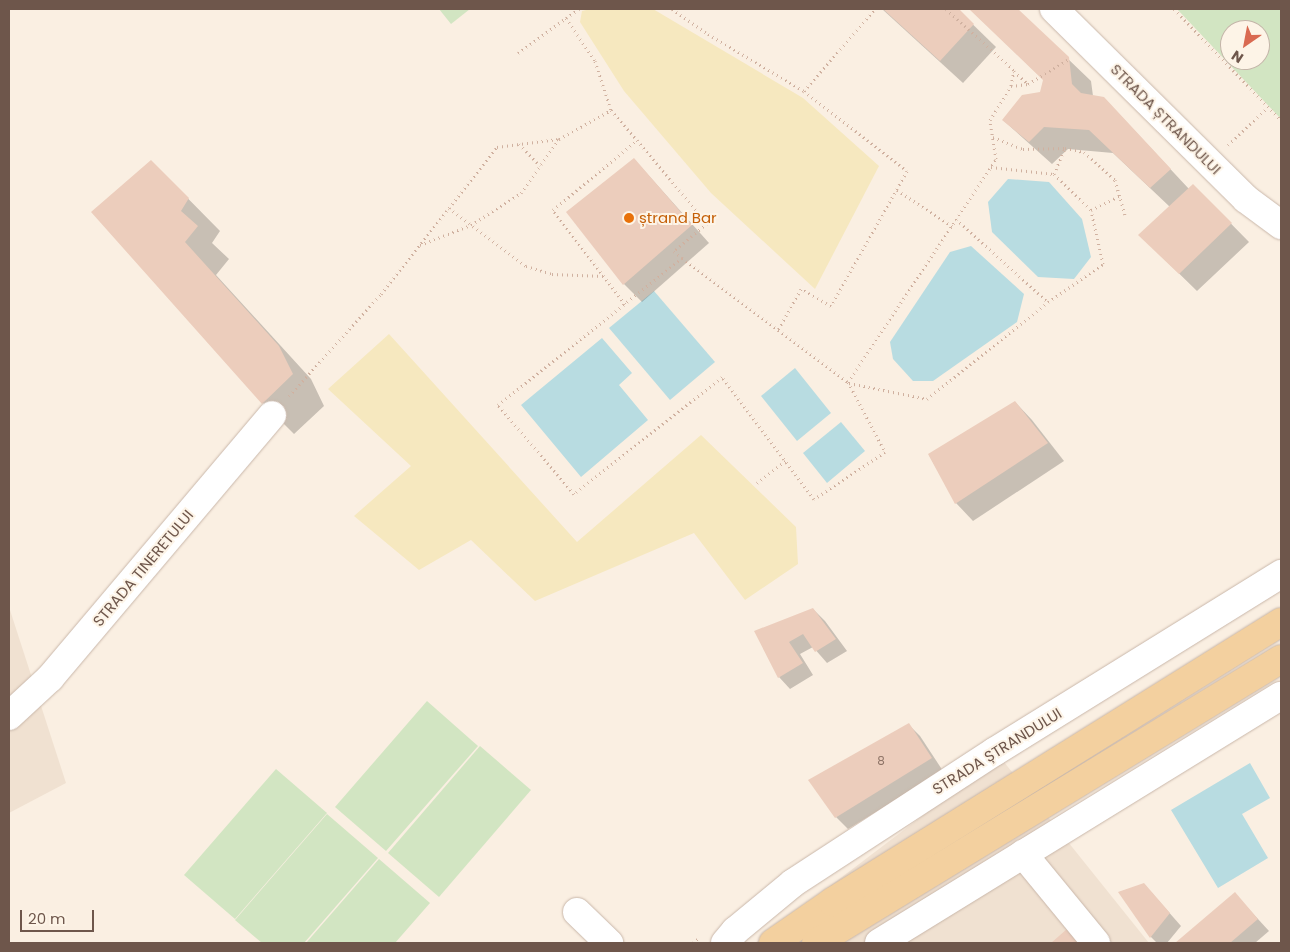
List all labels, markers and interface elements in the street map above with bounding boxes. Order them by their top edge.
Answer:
north arrow [1220,20,1270,70]
text: N [1228,45,1247,68]
street label: STRADA ȘTRANDULUI [1107,60,1225,178]
place label: ștrand Bar [639,209,717,227]
marker: ștrand Bar [623,212,635,224]
street label: STRADA TINERETULUI [89,506,197,630]
street label: STRADA ȘTRANDULUI [929,704,1065,798]
house number: 8 [877,754,885,768]
scale bar [22,900,96,932]
text: 20 m [28,908,66,929]

